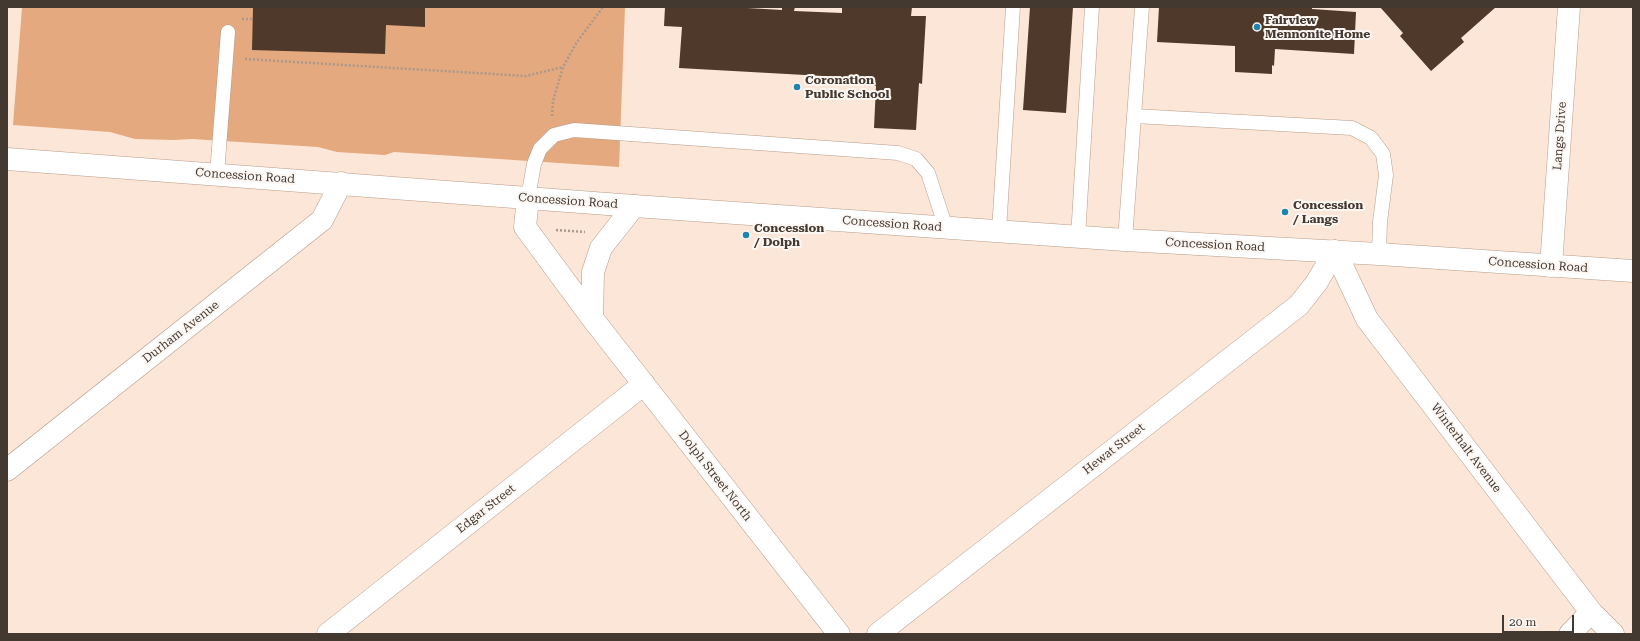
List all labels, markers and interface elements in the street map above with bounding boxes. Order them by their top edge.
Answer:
place label: Fairview Mennonite Home [1265,13,1370,41]
marker: Fairview Mennonite Home [1252,22,1262,32]
place label: Coronation Public School [805,73,890,101]
marker: Coronation Public School [792,82,802,92]
street label: Langs Drive [1550,101,1570,171]
street label: Concession Road [195,165,295,187]
street label: Concession Road [518,190,618,212]
place label: Concession / Langs [1293,198,1363,226]
marker: Concession / Langs [1280,207,1290,217]
street label: Concession Road [842,213,942,235]
place label: Concession / Dolph [754,221,824,249]
marker: Concession / Dolph [741,230,751,240]
street label: Concession Road [1165,235,1265,255]
street label: Concession Road [1488,254,1588,276]
street label: Durham Avenue [140,298,222,366]
street label: Winterhalt Avenue [1428,401,1504,495]
street label: Hewat Street [1080,420,1148,478]
street label: Dolph Street North [675,428,755,524]
street label: Edgar Street [454,481,518,537]
scale bar [1504,607,1576,633]
text: 20 m [1509,615,1536,629]

